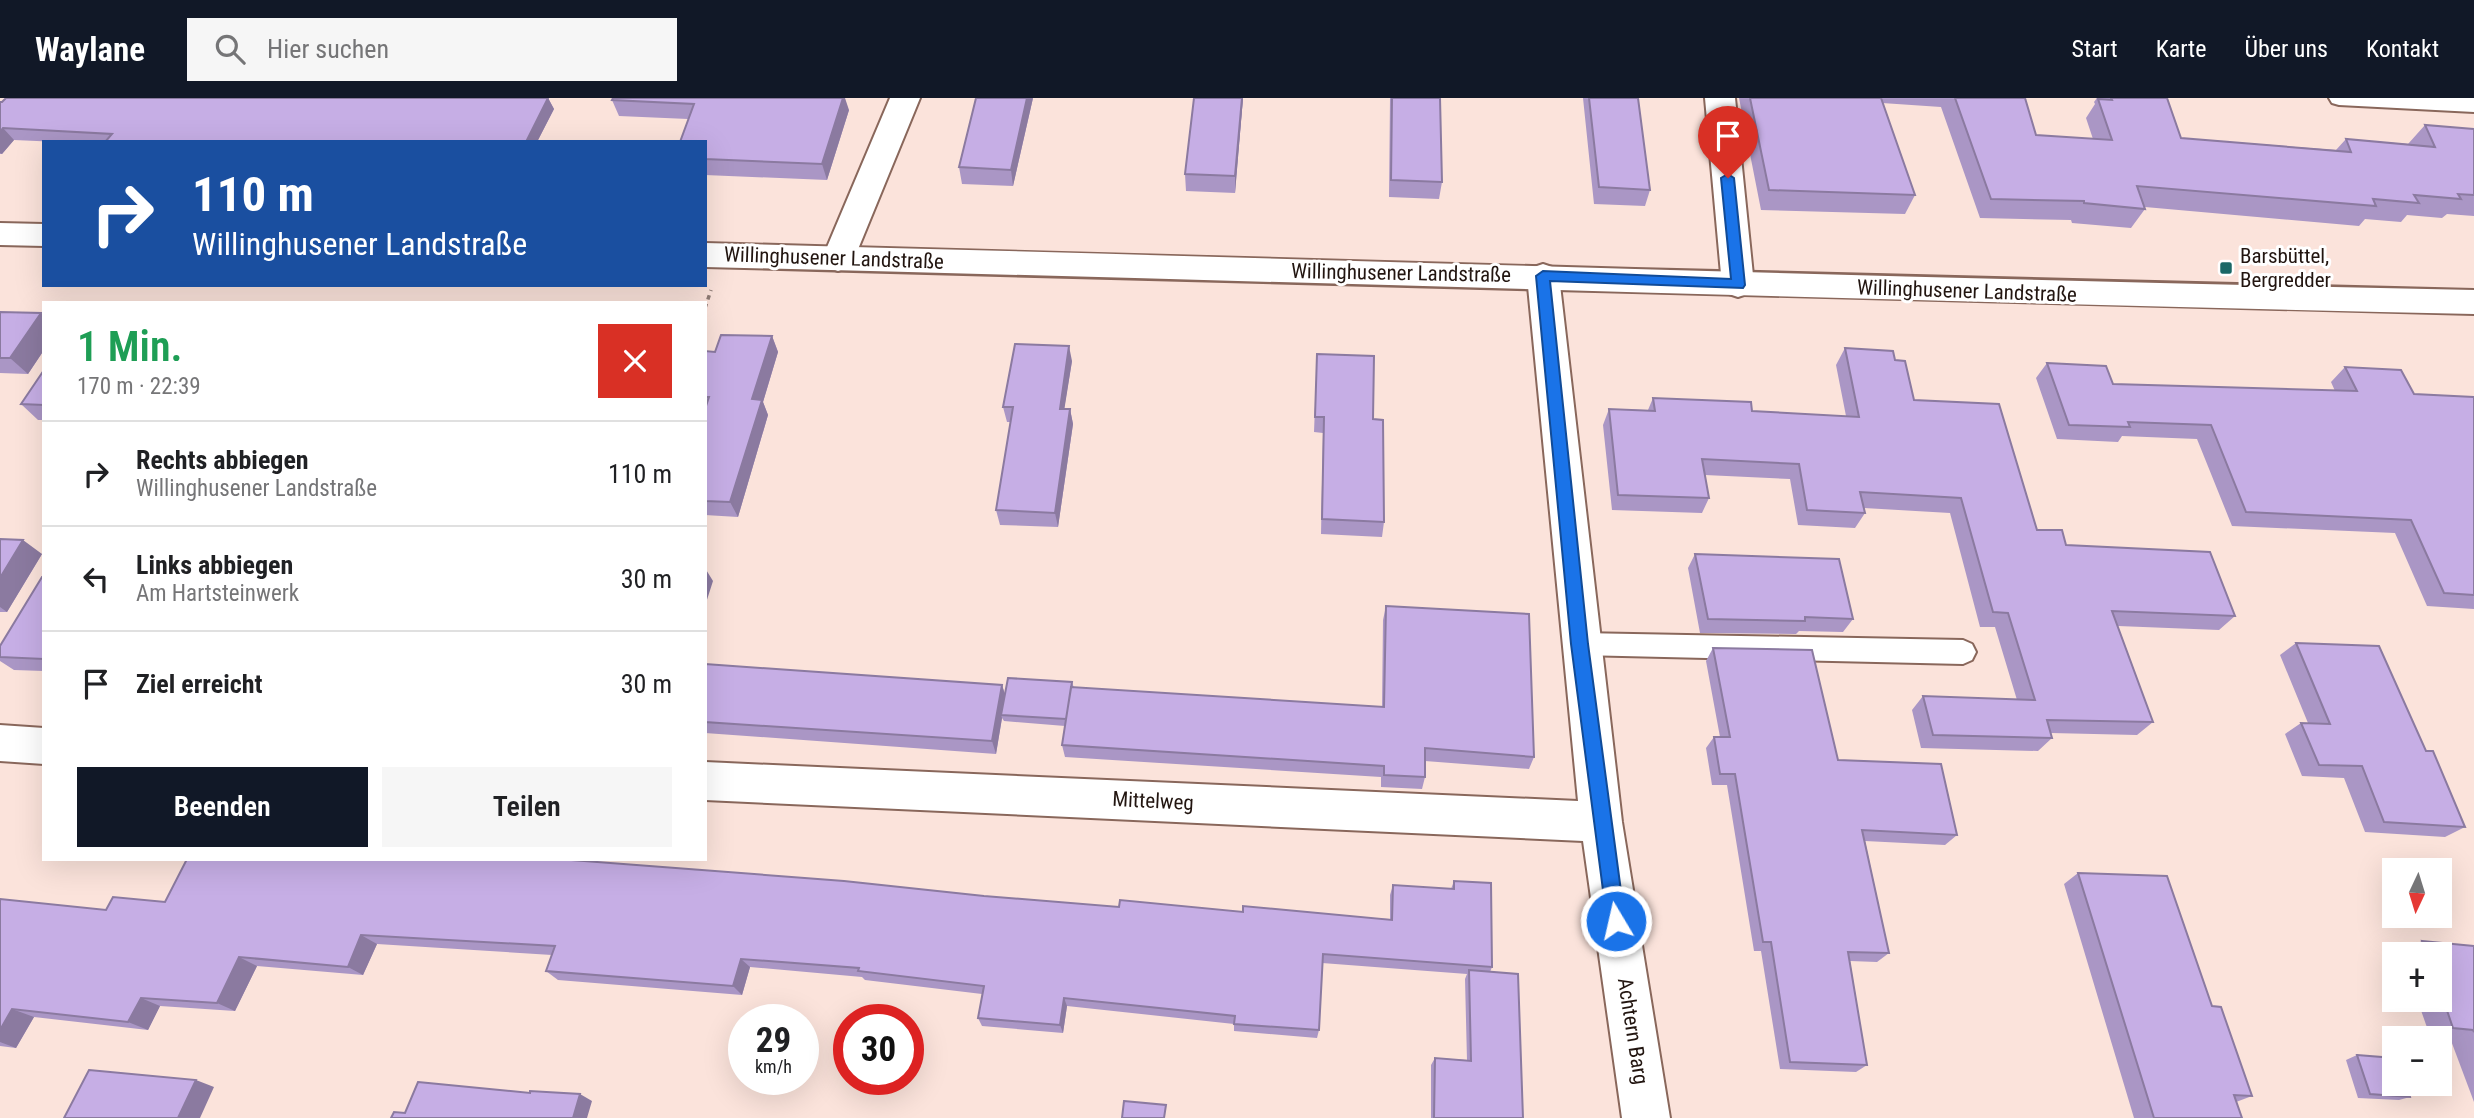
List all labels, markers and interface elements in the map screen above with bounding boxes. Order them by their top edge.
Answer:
search box [187,18,677,81]
text: Waylane [35,30,145,69]
icon: search [211,30,249,68]
text: Hier suchen [267,34,389,64]
text: Start [2072,35,2118,63]
text: Karte [2156,35,2206,63]
text: Über uns [2244,35,2328,63]
text: Kontakt [2366,35,2439,63]
pin [1698,106,1758,178]
icon: arrive [1709,117,1747,155]
text: 110 m [192,166,314,223]
icon: right [77,168,168,259]
text: Willinghusener Landstraße [192,225,527,263]
street label: Willinghusener Landstraße [724,242,945,274]
place label: Barsbüttel, Bergredder [2240,244,2331,292]
street label: Willinghusener Landstraße [1291,259,1511,287]
marker: Barsbüttel, Bergredder [2218,260,2234,276]
street label: Willinghusener Landstraße [1857,275,2078,307]
text: 1 Min. [77,322,183,371]
button: close [598,324,672,398]
text: 170 m · 22:39 [77,373,201,400]
text: Rechts abbiegen [136,445,309,475]
icon: right [77,455,115,493]
text: 110 m [608,459,672,489]
text: Willinghusener Landstraße [136,475,377,502]
text: Links abbiegen [136,550,293,580]
icon: left [77,560,115,598]
text: 30 m [621,564,672,594]
text: Am Hartsteinwerk [136,580,299,607]
icon: arrive [77,665,115,703]
text: Ziel erreicht [136,669,262,699]
text: 30 m [621,669,672,699]
button: Beenden [77,767,368,847]
button: Teilen [382,767,672,847]
street label: Mittelweg [1112,787,1194,815]
north arrow [2382,858,2452,928]
map controls [2382,858,2452,1096]
position arrow [1579,884,1653,958]
button: + [2382,942,2452,1012]
street label: Achtern Barg [1613,976,1653,1086]
speed limit sign: 30 [833,1004,924,1095]
text: 29 [756,1020,791,1061]
button: − [2382,1026,2452,1096]
text: km/h [755,1056,792,1077]

